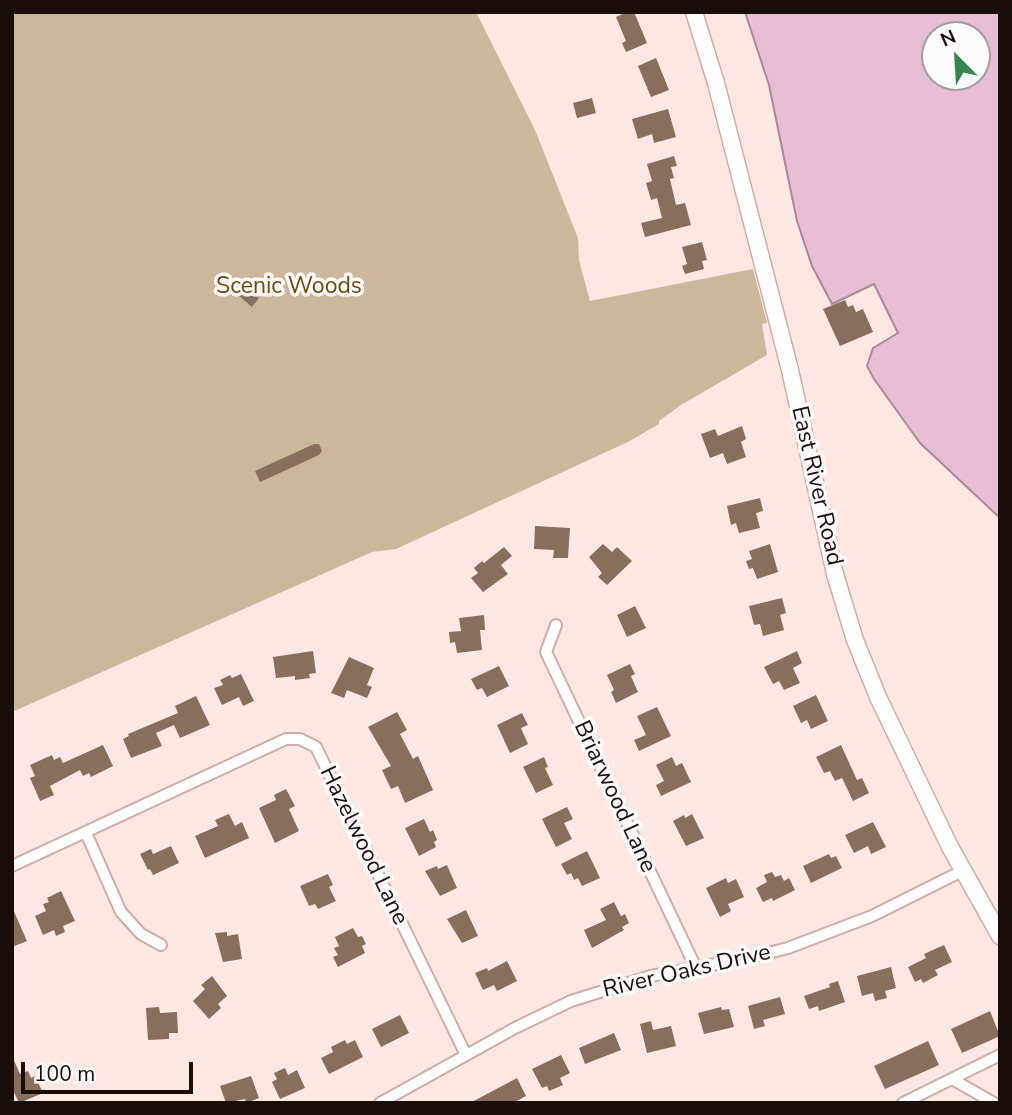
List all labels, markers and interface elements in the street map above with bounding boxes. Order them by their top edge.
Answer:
north arrow [921,21,991,91]
text: N [936,24,960,53]
park label: Scenic Woods [216,273,362,301]
street label: East River Road [784,404,848,568]
street label: Briarwood Lane [567,717,661,877]
street label: Hazelwood Lane [313,762,413,930]
street label: River Oaks Drive [600,939,774,1005]
scale bar [24,1048,196,1092]
text: 100 m [34,1060,95,1088]

